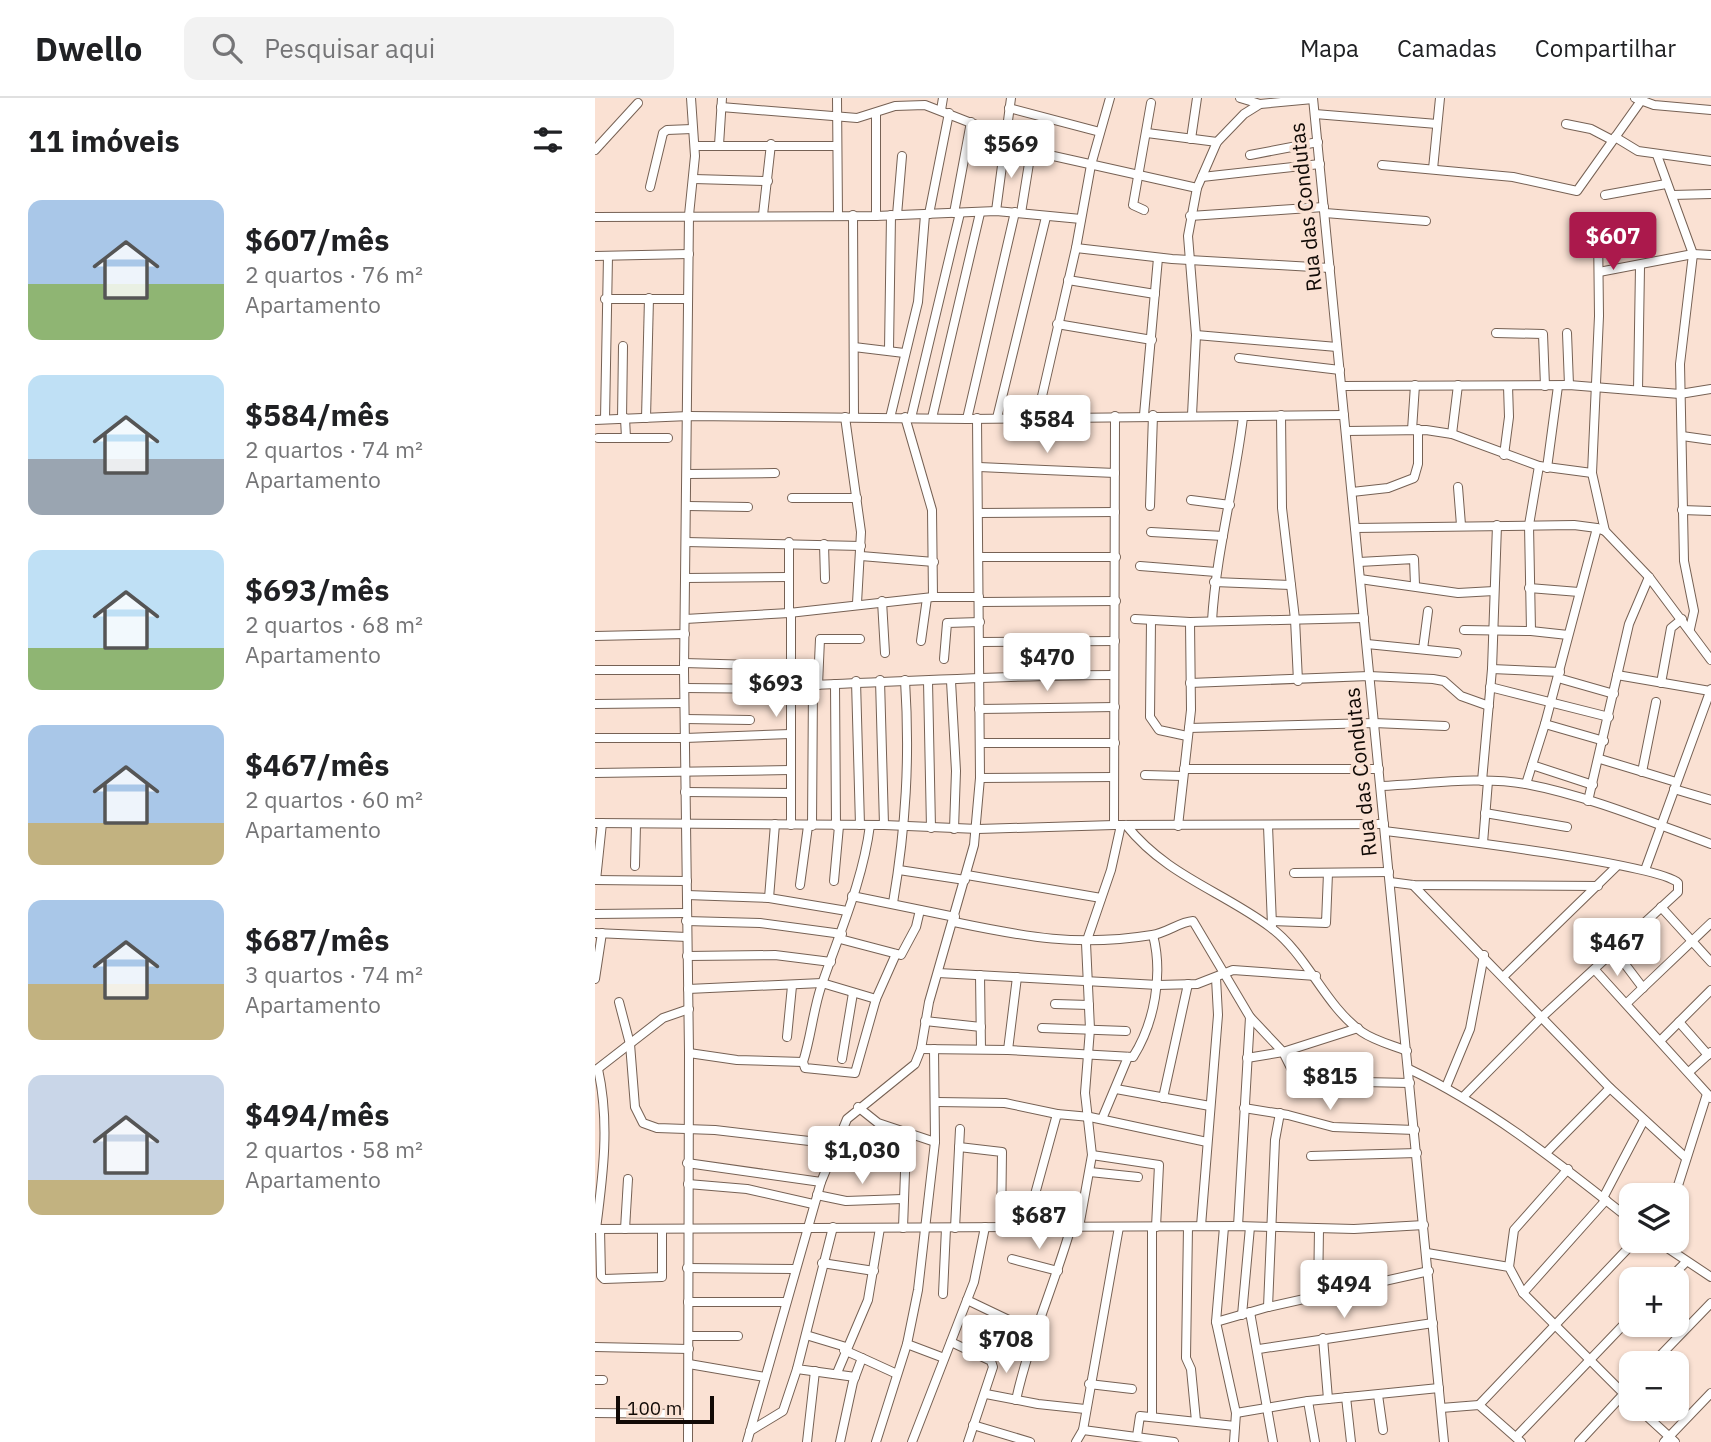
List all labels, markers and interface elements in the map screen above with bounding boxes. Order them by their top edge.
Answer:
search box [184,17,674,80]
text: Dwello [35,27,142,70]
icon: search [208,29,246,67]
text: Pesquisar aqui [264,31,435,65]
text: Mapa [1300,32,1359,64]
text: Camadas [1397,32,1497,64]
text: Compartilhar [1535,32,1676,64]
pin: $569 [970,120,1052,180]
text: 11 imóveis [28,121,180,160]
icon: filters [529,121,567,159]
street label: Rua das Condutas [1282,121,1328,293]
text: $569 [983,128,1039,158]
pin: $607 [1572,212,1654,272]
text: $607/mês [245,220,389,259]
text: $607 [1585,220,1641,250]
icon: home [84,228,168,312]
text: 2 quartos · 76 m² [245,259,423,289]
text: Apartamento [245,289,381,319]
text: $584/mês [245,395,389,434]
pin: $584 [1006,396,1088,455]
icon: home [84,403,168,487]
text: $584 [1019,403,1075,433]
text: 2 quartos · 74 m² [245,434,423,464]
text: Apartamento [245,464,381,494]
text: $693/mês [245,570,389,609]
icon: home [84,578,168,662]
text: 2 quartos · 68 m² [245,609,423,639]
pin: $470 [1006,634,1088,693]
text: Apartamento [245,639,381,669]
text: $470 [1019,641,1075,671]
pin: $693 [735,660,817,719]
text: $693 [748,667,804,697]
street label: Rua das Condutas [1337,686,1383,858]
text: $467/mês [245,745,389,784]
icon: home [84,753,168,837]
text: 2 quartos · 60 m² [245,784,423,814]
text: Apartamento [245,814,381,844]
pin: $467 [1576,918,1658,978]
text: $687/mês [245,920,389,959]
text: $467 [1589,926,1645,956]
icon: home [84,928,168,1012]
text: 3 quartos · 74 m² [245,959,423,989]
text: Apartamento [245,989,381,1019]
pin: $815 [1289,1052,1371,1112]
text: $815 [1302,1060,1358,1090]
text: $494/mês [245,1095,389,1134]
icon: home [84,1103,168,1187]
pin: $1,030 [805,1126,919,1186]
text: 2 quartos · 58 m² [245,1134,423,1164]
text: $1,030 [824,1134,900,1164]
text: Apartamento [245,1164,381,1194]
map controls [1619,1183,1689,1421]
button: layers [1619,1183,1689,1253]
pin: $687 [998,1192,1080,1251]
text: $687 [1011,1199,1067,1229]
pin: $494 [1303,1260,1385,1320]
button: + [1619,1267,1689,1337]
text: $494 [1316,1268,1372,1298]
pin: $708 [965,1316,1047,1375]
text: $708 [978,1323,1034,1353]
button: − [1619,1351,1689,1421]
scale bar [616,1393,714,1425]
text: 100 m [627,1396,682,1420]

